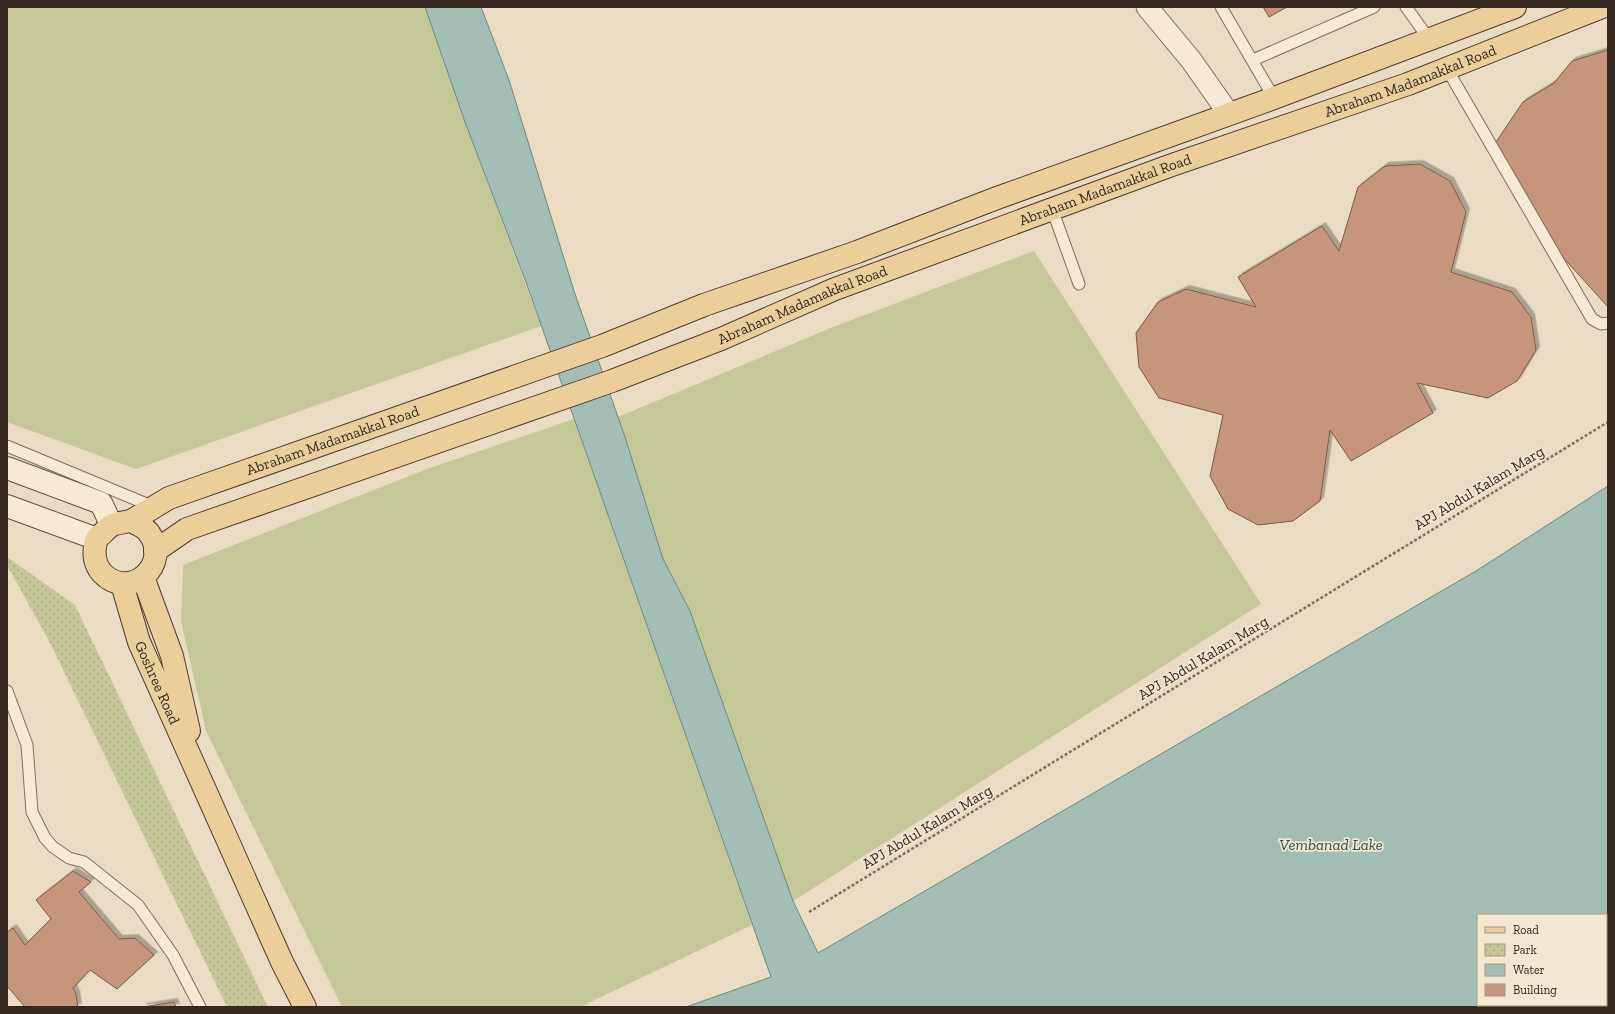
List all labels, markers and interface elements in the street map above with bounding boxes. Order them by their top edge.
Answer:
street label: Abraham Madamakkal Road [1322,41,1500,121]
street label: Abraham Madamakkal Road [1017,150,1194,229]
street label: Abraham Madamakkal Road [715,261,890,348]
street label: Abraham Madamakkal Road [244,402,422,479]
street label: APJ Abdul Kalam Marg [1411,442,1547,534]
street label: APJ Abdul Kalam Marg [1135,612,1271,704]
street label: Goshree Road [131,638,184,728]
street label: APJ Abdul Kalam Marg [859,781,995,873]
water label: Vembanad Lake [1279,835,1383,854]
legend [1477,914,1607,1006]
text: Road [1513,923,1539,937]
text: Park [1513,943,1538,957]
text: Water [1513,963,1545,977]
text: Building [1513,983,1557,997]

